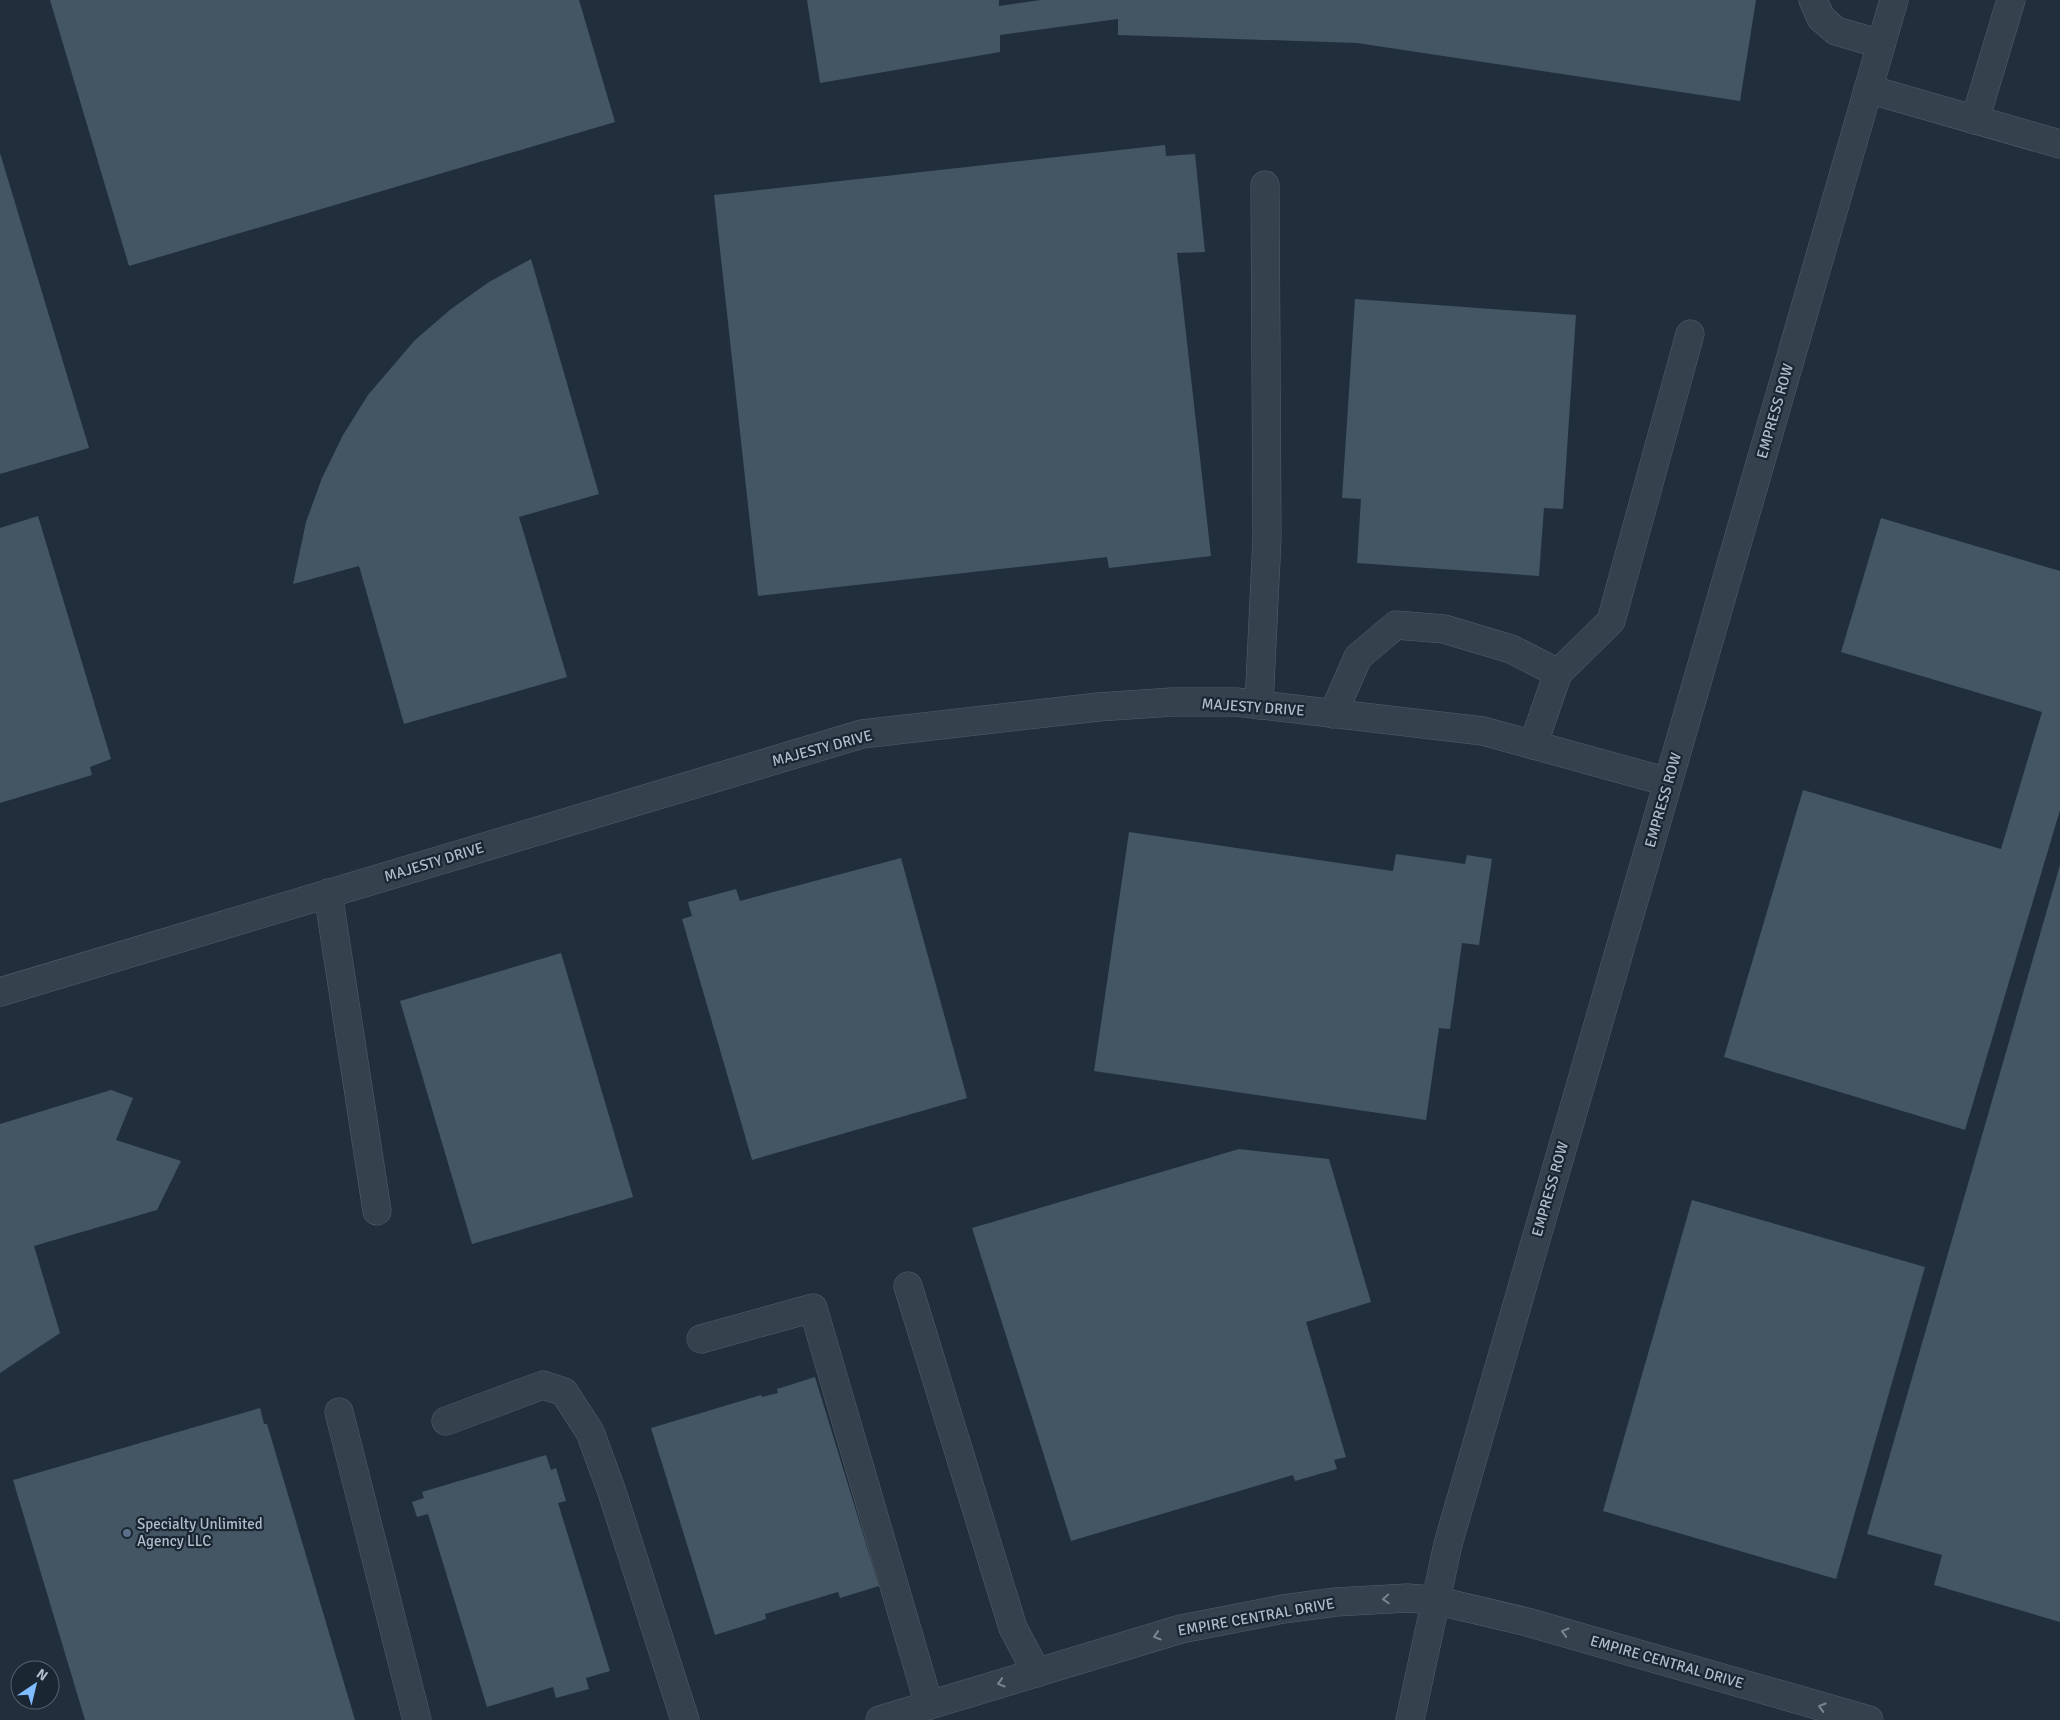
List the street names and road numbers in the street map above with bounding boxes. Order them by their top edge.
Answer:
street label: EMPRESS ROW [1753,361,1797,461]
street label: MAJESTY DRIVE [1201,694,1305,720]
street label: MAJESTY DRIVE [770,726,874,770]
street label: EMPRESS ROW [1641,750,1685,850]
street label: MAJESTY DRIVE [382,838,486,886]
street label: EMPRESS ROW [1528,1139,1572,1239]
street label: EMPIRE CENTRAL DRIVE [1176,1594,1336,1640]
street label: EMPIRE CENTRAL DRIVE [1588,1631,1746,1693]

